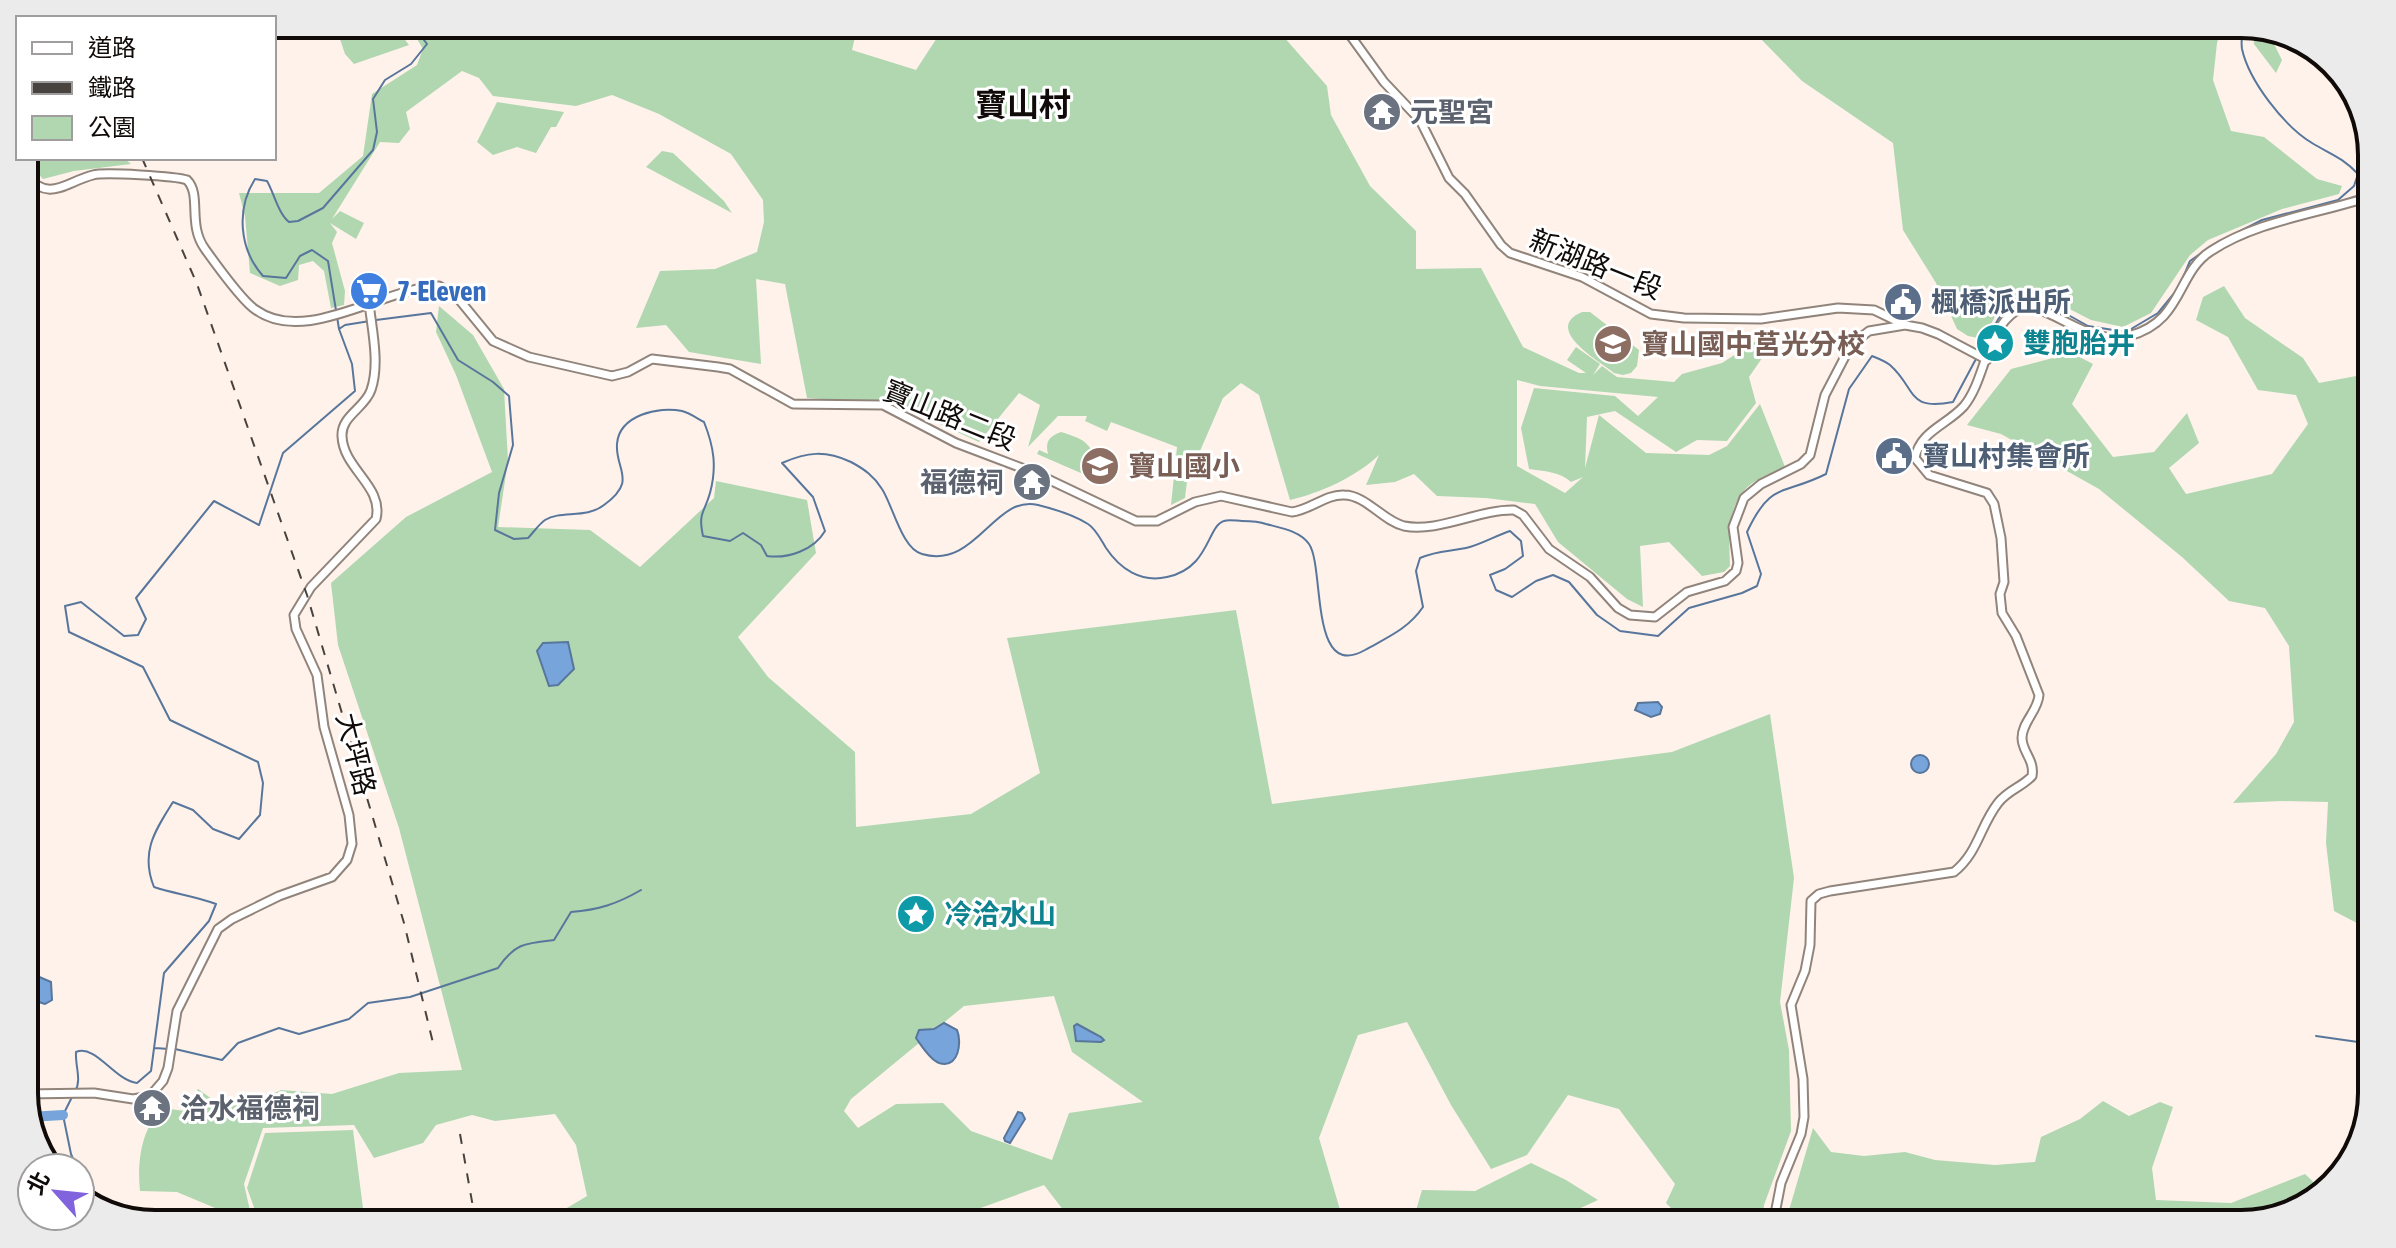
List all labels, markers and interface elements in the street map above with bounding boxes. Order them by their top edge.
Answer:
legend [16,16,276,160]
text: 道路 [88,34,136,61]
text: 鐵路 [88,74,136,101]
district label: 寶山村 [975,86,1071,123]
temple icon: 元聖宮 [1361,91,1403,133]
place label: 元聖宮 [1410,96,1494,128]
text: 公園 [88,114,136,141]
street label: 新湖路一段 [1525,223,1667,305]
supermarket icon: 7-Eleven [348,270,390,312]
place label: 7-Eleven [397,275,486,307]
public building icon: 楓橋派出所 [1882,281,1924,323]
place label: 楓橋派出所 [1931,286,2071,318]
place icon: 雙胞胎井 [1974,322,2016,364]
school or university icon: 寶山國中莒光分校 [1592,323,1634,365]
place label: 雙胞胎井 [2023,327,2135,359]
place label: 寶山國中莒光分校 [1641,328,1865,360]
street label: 寶山路二段 [879,374,1021,456]
public building icon: 寶山村集會所 [1873,435,1915,477]
place label: 寶山村集會所 [1922,440,2090,472]
school or university icon: 寶山國小 [1079,445,1121,487]
place label: 寶山國小 [1128,450,1240,482]
temple icon: 福德祠 [1011,461,1053,503]
place label: 福德祠 [920,466,1004,498]
street label: 大坪路 [330,709,382,799]
place icon: 冷洽水山 [895,893,937,935]
place label: 冷洽水山 [944,898,1056,930]
temple icon: 洽水福德祠 [131,1087,173,1129]
place label: 洽水福德祠 [180,1092,320,1124]
north arrow [16,1152,96,1232]
text: 北 [22,1167,55,1199]

